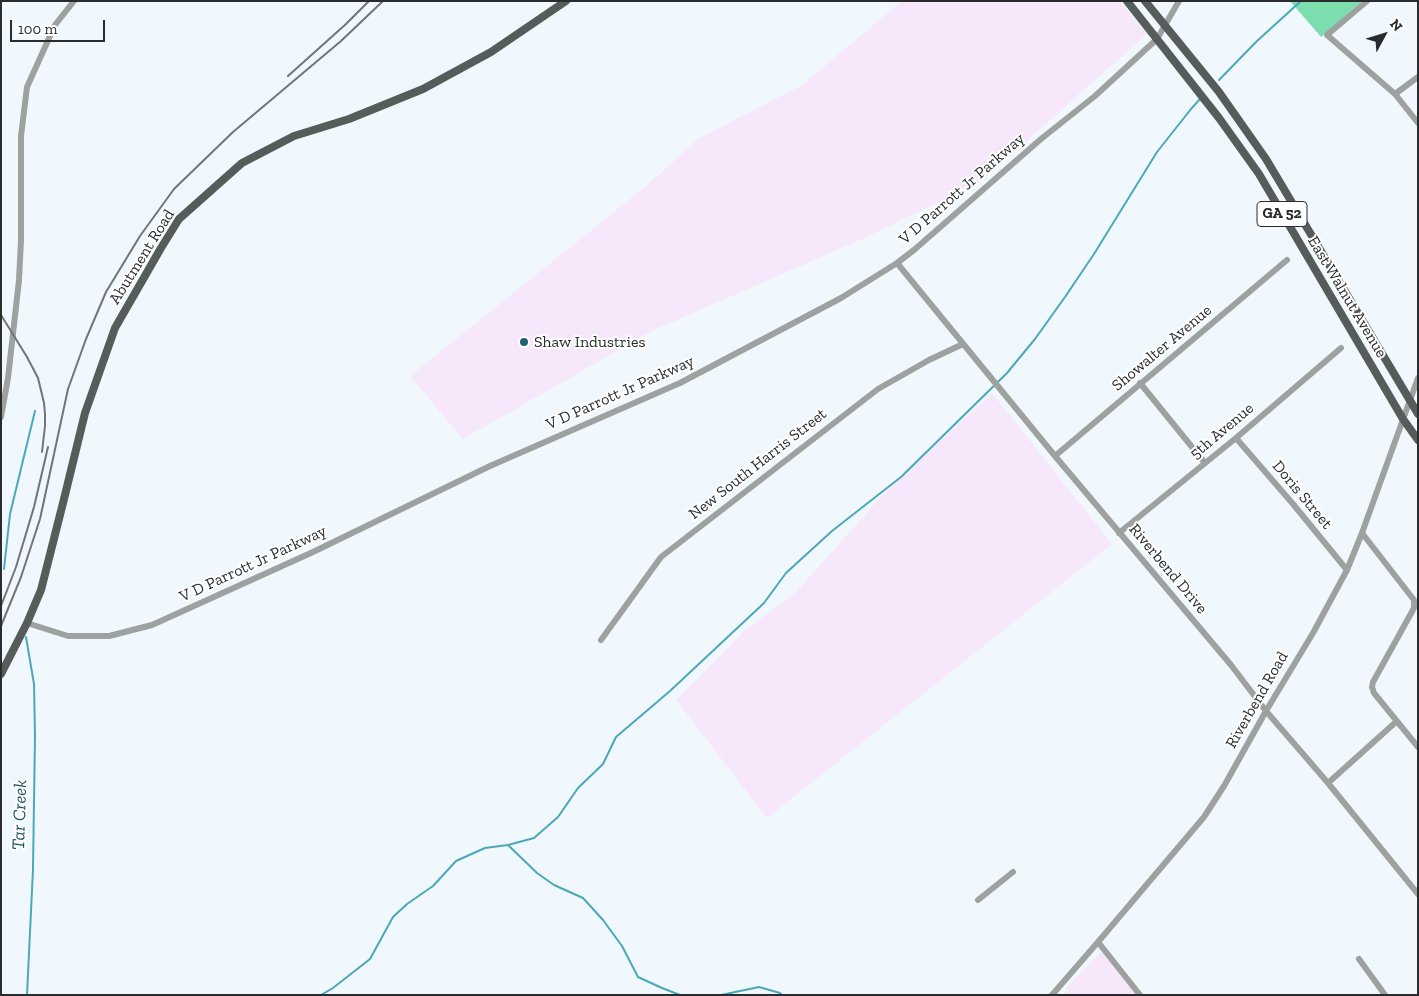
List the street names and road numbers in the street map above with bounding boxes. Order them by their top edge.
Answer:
street label: V D Parrott Jr Parkway [895,129,1029,249]
road number: GA 52 [1257,202,1307,226]
street label: Abutment Road [105,206,179,308]
street label: East Walnut Avenue [1303,233,1391,361]
street label: Showalter Avenue [1108,301,1216,395]
street label: V D Parrott Jr Parkway [543,352,697,434]
street label: 5th Avenue [1186,399,1258,463]
street label: New South Harris Street [685,404,831,524]
street label: Doris Street [1268,457,1336,533]
street label: Riverbend Drive [1125,520,1211,618]
street label: V D Parrott Jr Parkway [177,522,329,606]
street label: Riverbend Road [1222,648,1292,752]

